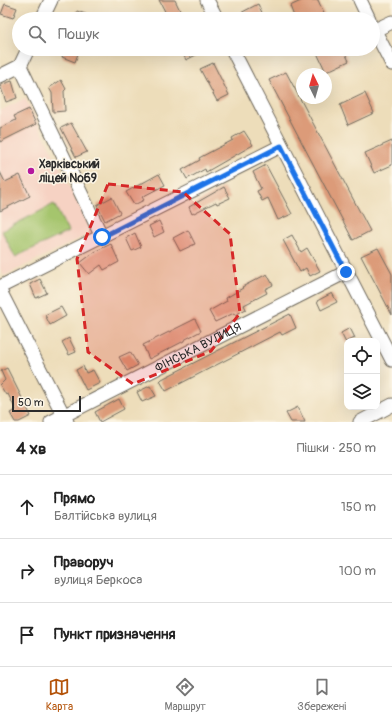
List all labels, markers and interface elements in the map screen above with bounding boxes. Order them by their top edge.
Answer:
search box [12,12,380,56]
icon: search [26,23,48,45]
text: Пошук [58,25,100,44]
north arrow [296,68,332,104]
place label: Харківський ліцей №69 [38,157,100,186]
marker: Харківський ліцей №69 [26,166,36,176]
route start [93,228,111,246]
route end [337,263,355,281]
street label: ФІНСЬКА ВУЛИЦЯ [152,319,244,375]
map controls [344,338,380,410]
button: locate [344,338,380,374]
button: layers [344,374,380,410]
scale bar [12,394,81,413]
text: 50 m [18,396,44,409]
text: 4 хв [16,438,46,459]
text: Пішки · 250 m [297,440,376,456]
text: Прямо [54,489,95,508]
icon: ahead [16,496,38,518]
text: 150 m [341,499,376,515]
text: Балтійська вулиця [54,508,157,524]
text: Праворуч [54,553,114,572]
icon: right [16,560,38,582]
text: 100 m [339,563,376,579]
text: вулиця Беркоса [54,572,142,588]
icon: arrive [16,624,38,646]
text: Пункт призначення [54,625,175,644]
tab: Карта [46,676,73,713]
tab: Маршрут [164,676,206,713]
tab: Збережені [297,676,346,713]

